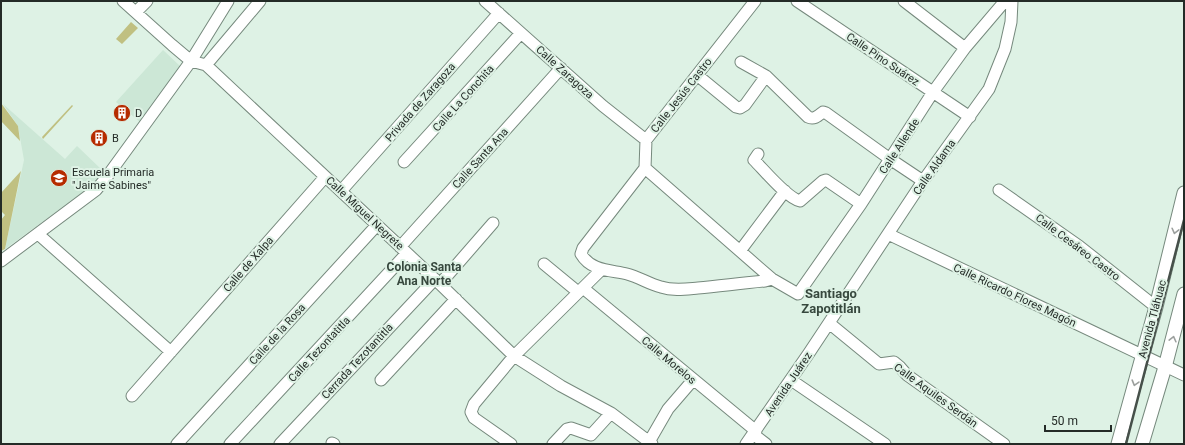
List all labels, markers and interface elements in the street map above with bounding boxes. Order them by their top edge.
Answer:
street label: Calle Pino Suárez [844,30,922,89]
street label: Calle Zaragoza [533,43,596,102]
street label: Calle Jesús Castro [648,55,715,135]
street label: Privada de Zaragoza [383,60,458,144]
street label: Calle La Conchita [430,62,497,134]
building icon: D [112,103,132,123]
place label: D [135,107,142,120]
street label: Calle Allende [877,116,922,176]
street label: Calle Santa Ana [450,125,511,191]
building icon: B [89,128,109,148]
place label: B [112,132,119,145]
street label: Calle Aldama [911,137,958,198]
place label: Escuela Primaria "Jaime Sabines" [72,166,154,192]
school or university icon: Escuela Primaria "Jaime Sabines" [49,168,69,188]
street label: Calle Miguel Negrete [323,174,406,253]
street label: Calle Cesáreo Castro [1033,211,1123,283]
one-way arrow [1171,227,1179,234]
street label: Calle de Xalpa [221,234,276,295]
district label: Colonia Santa Ana Norte [387,260,462,288]
street label: Calle Ricardo Flores Magón [951,261,1078,330]
street label: Avenida Tláhuac [1136,278,1169,360]
district label: Santiago Zapotitlán [801,286,861,316]
street label: Calle de la Rosa [246,301,308,368]
street label: Calle Tezontatitla [286,314,353,385]
street label: Cerrada Tezotantitla [319,321,396,402]
street label: Calle Morelos [639,334,699,387]
one-way arrow [1168,336,1176,343]
street label: Avenida Juárez [762,349,815,419]
street label: Calle Aquiles Serdán [891,361,980,430]
one-way arrow [1131,380,1140,387]
scale bar [1045,407,1111,433]
text: 50 m [1051,414,1078,428]

